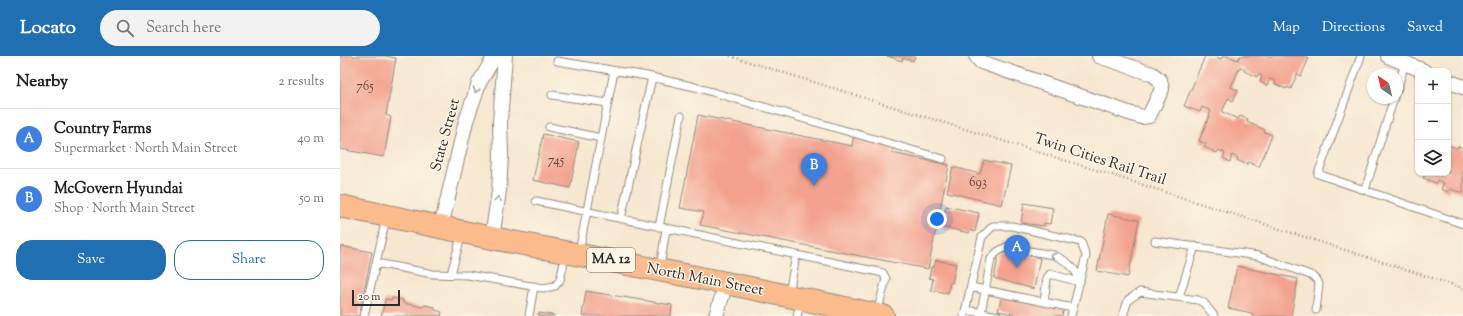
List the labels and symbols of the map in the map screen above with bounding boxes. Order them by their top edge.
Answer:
north arrow [1367,68,1403,104]
house number: 765 [356,78,374,96]
one-way arrow [473,87,481,94]
street label: State Street [426,96,466,174]
street label: Twin Cities Rail Trail [1031,129,1169,191]
house number: 745 [548,152,565,170]
pin: B [801,153,827,186]
house number: 693 [969,174,987,192]
one-way arrow [493,196,502,202]
your location [927,209,947,229]
pin: A [1004,235,1030,268]
road number: MA 12 [587,248,635,272]
one-way arrow [1050,252,1057,261]
street label: North Main Street [645,258,765,302]
scale bar [352,288,400,307]

